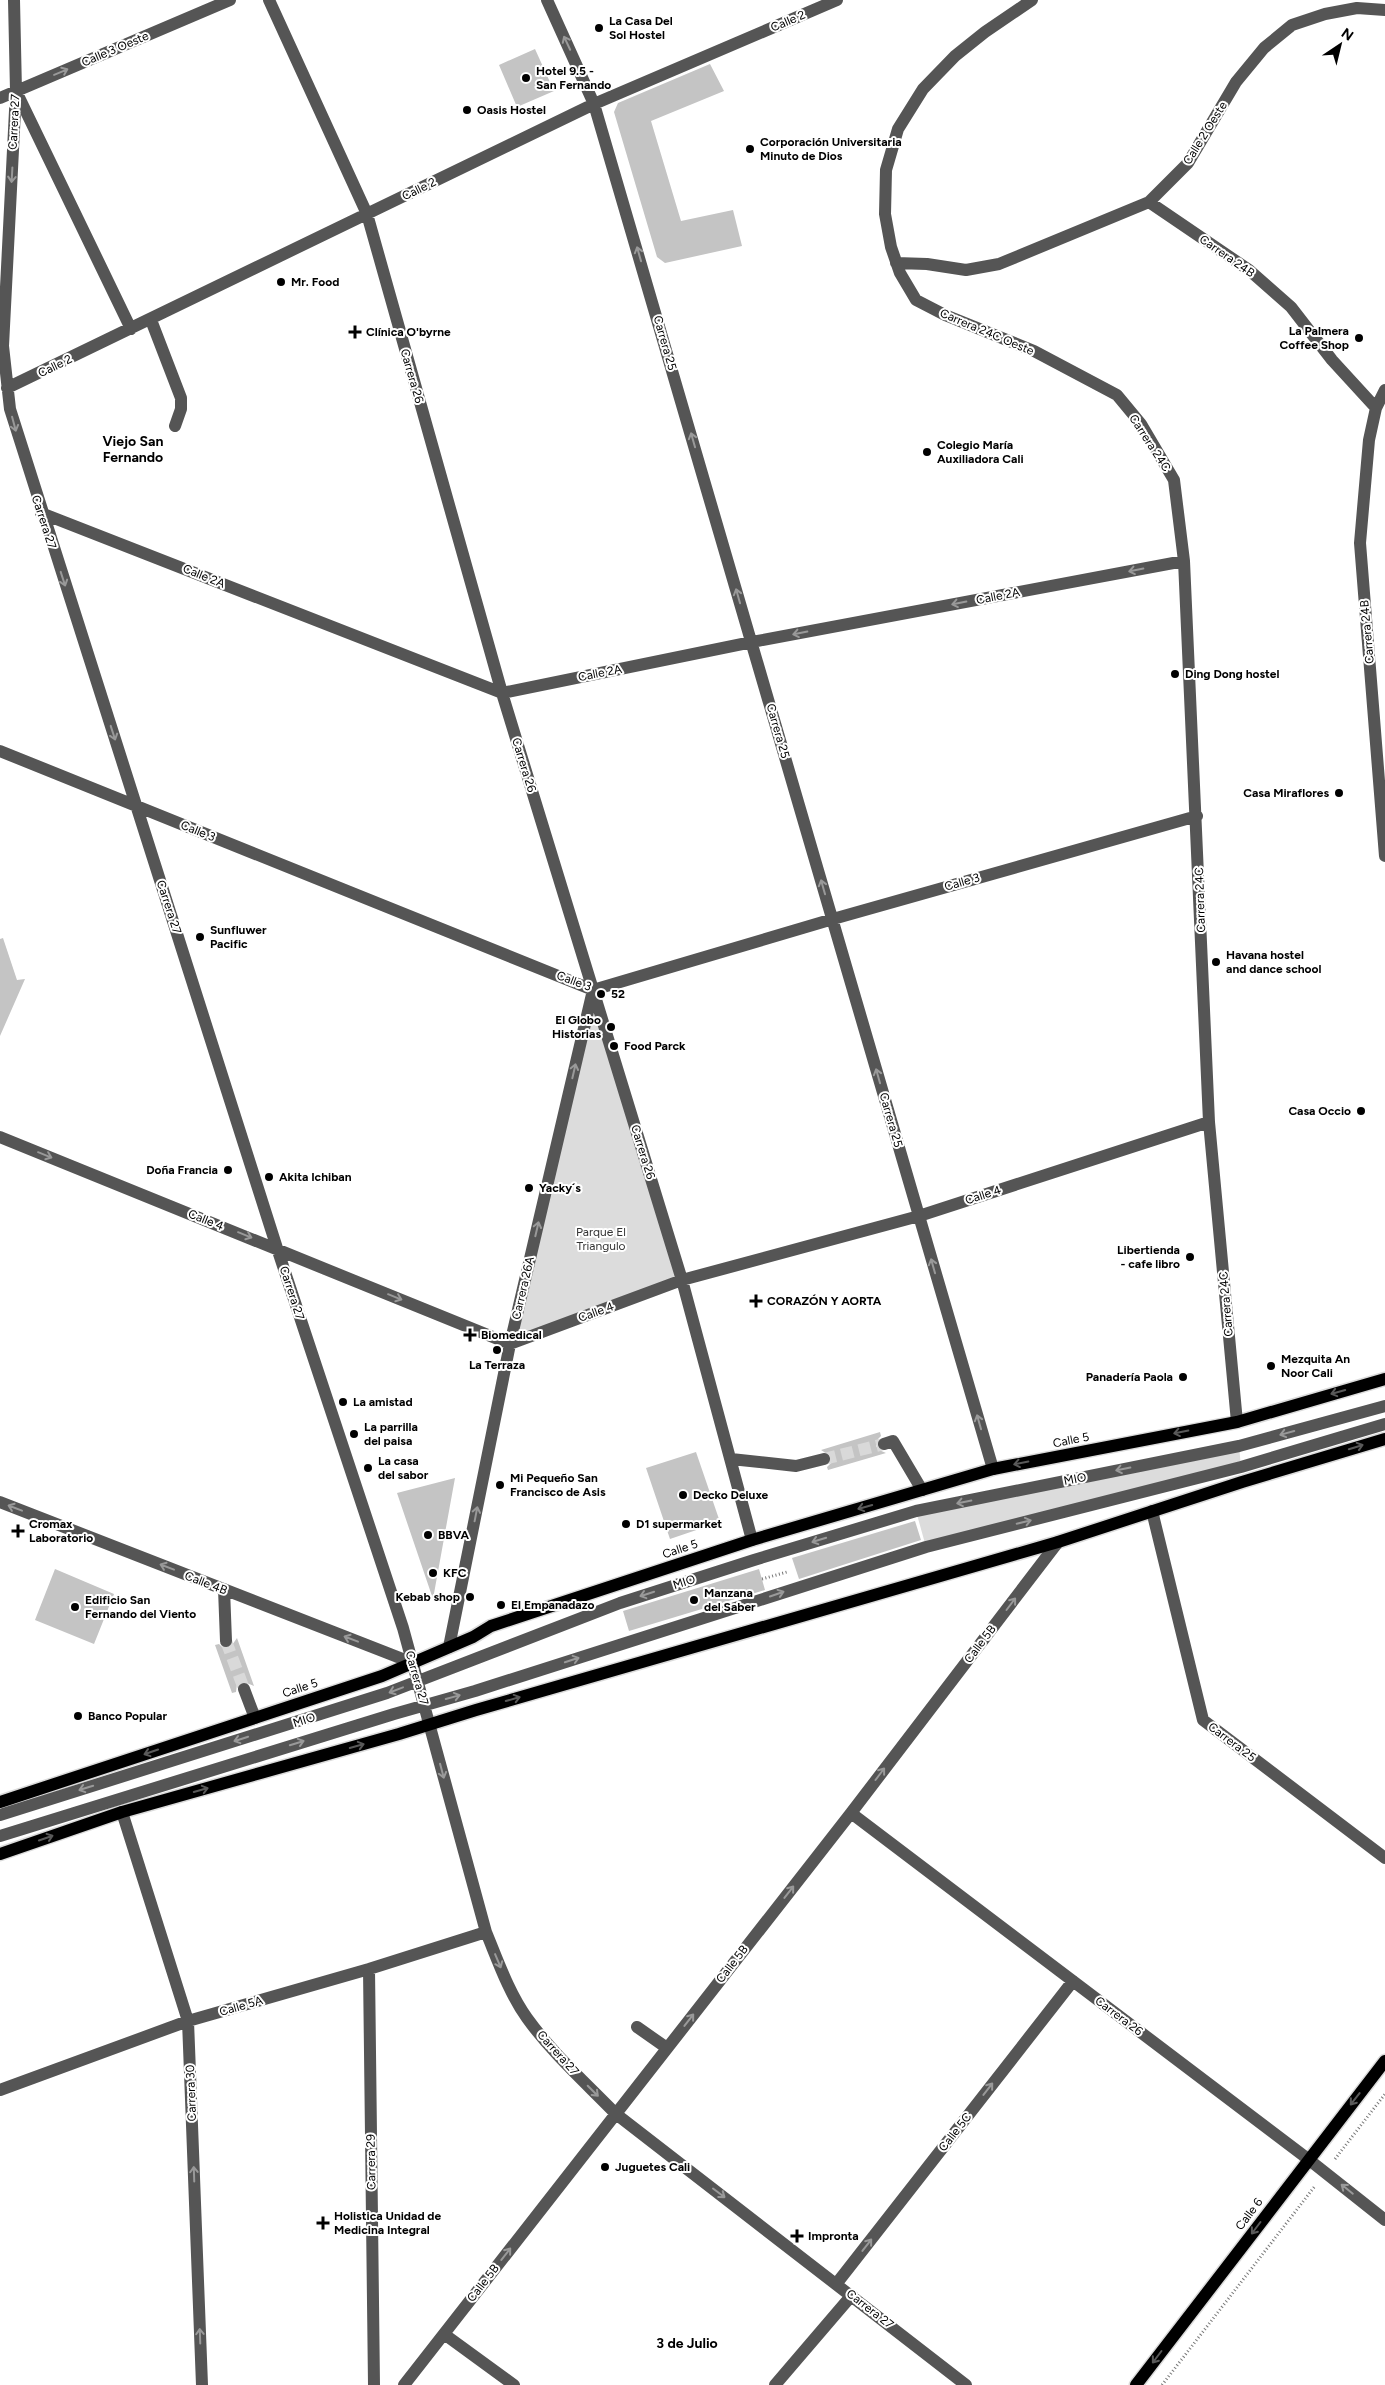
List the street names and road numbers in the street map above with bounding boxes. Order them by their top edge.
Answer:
street label: Calle 2 [769,7,807,35]
street label: Calle 3 Oeste [79,28,151,69]
street label: Carrera 27 [6,93,22,150]
street label: Calle 2 Oeste [1180,98,1230,167]
street label: Calle 2 [400,175,438,203]
street label: Carrera 24B [1197,232,1257,280]
street label: Carrera 24C Oeste [938,306,1037,358]
street label: Carrera 25 [651,314,679,372]
street label: Carrera 26 [398,347,427,405]
street label: Calle 2 [36,352,74,380]
street label: Carrera 24C [1126,412,1174,475]
street label: Carrera 27 [29,493,59,551]
street label: Calle 2A [181,561,227,591]
street label: Calle 2A [975,585,1021,607]
street label: Carrera 24B [1357,599,1377,665]
street label: Calle 2A [577,662,623,684]
street label: Carrera 25 [764,702,792,760]
street label: Carrera 26 [509,736,539,794]
street label: Calle 3 [179,818,217,844]
street label: Carrera 24C [1192,867,1208,933]
street label: Calle 3 [943,870,981,894]
street label: Carrera 27 [154,878,184,936]
street label: Calle 3 [555,968,593,994]
street label: Carrera 25 [877,1091,905,1149]
street label: Carrera 26 [628,1123,658,1181]
street label: Calle 4 [963,1182,1003,1207]
street label: Calle 4 [186,1207,226,1234]
street label: Carrera 26A [509,1255,537,1321]
street label: Carrera 27 [277,1264,307,1322]
street label: Carrera 24C [1216,1270,1236,1337]
street label: Calle 4 [576,1299,616,1325]
street label: Calle 5 [1052,1430,1090,1450]
street label: MIO [1063,1470,1087,1488]
street label: Calle 5 [660,1537,700,1561]
street label: Calle 4B [183,1569,229,1597]
street label: MIO [671,1572,697,1592]
street label: Calle 5B [961,1622,999,1666]
street label: Carrera 27 [403,1649,432,1707]
street label: Calle 5 [280,1676,320,1700]
street label: MIO [291,1710,317,1730]
street label: Carrera 25 [1205,1720,1259,1765]
street label: Calle 5B [713,1942,751,1986]
street label: Calle 5A [218,1993,264,2019]
street label: Carrera 26 [1092,1994,1146,2039]
street label: Carrera 27 [534,2028,582,2079]
street label: Carrera 30 [183,2064,199,2122]
street label: Calle 5C [936,2110,975,2154]
street label: Carrera 29 [364,2134,378,2190]
street label: Calle 6 [1232,2195,1266,2233]
street label: Calle 5B [464,2261,502,2305]
street label: Carrera 27 [844,2286,897,2332]

